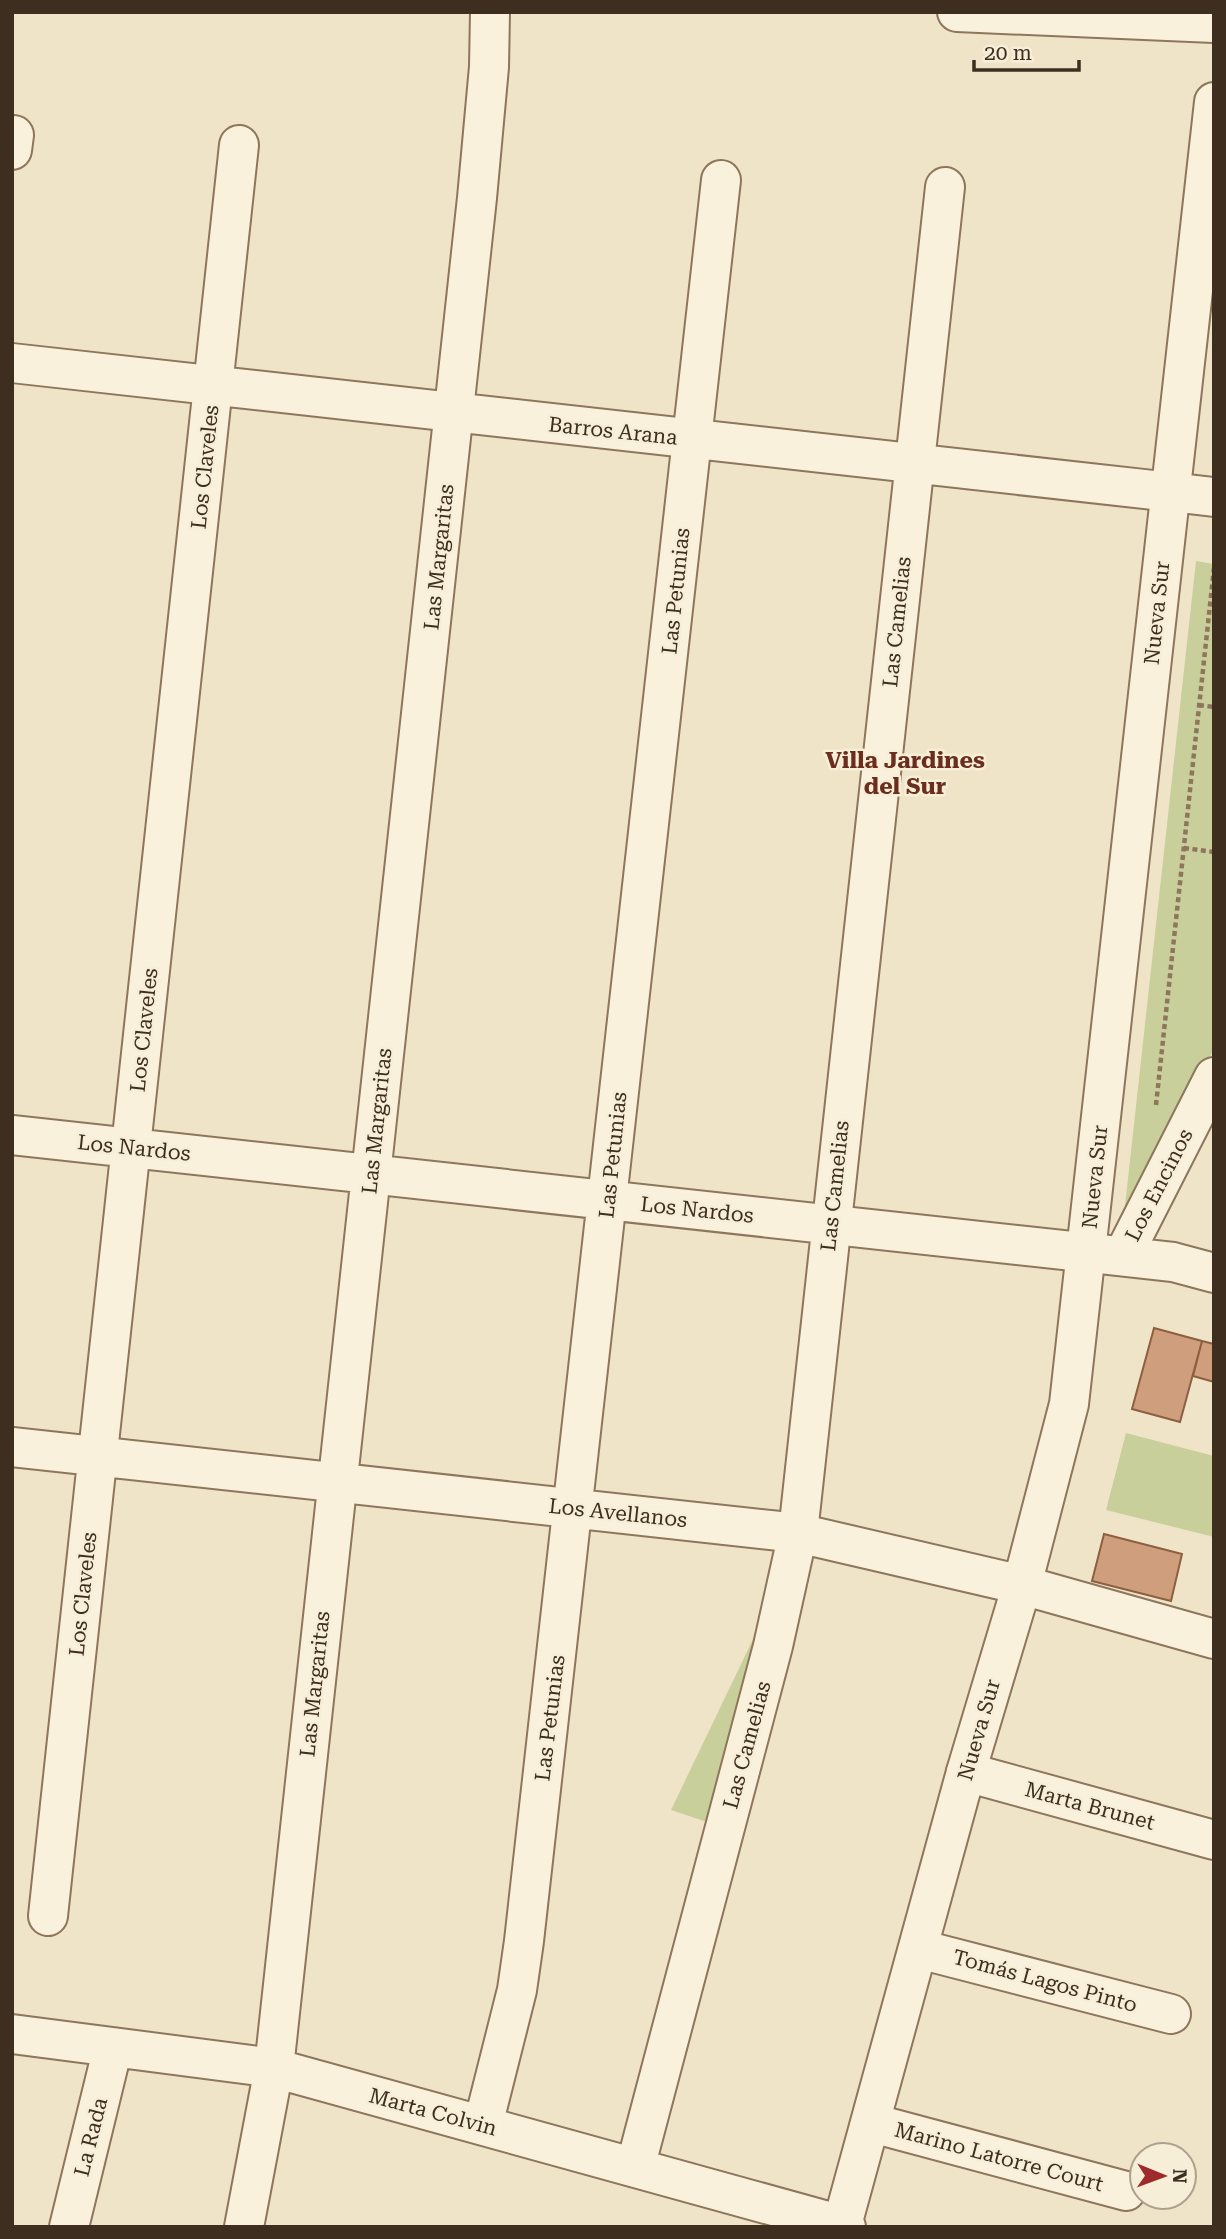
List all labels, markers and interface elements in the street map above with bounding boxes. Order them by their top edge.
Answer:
scale bar [974,28,1079,72]
text: 20 m [984,41,1032,65]
street label: Los Claveles [187,404,223,530]
street label: Barros Arana [547,412,679,450]
street label: Las Margaritas [419,483,459,631]
street label: Las Petunias [657,527,695,655]
street label: Las Camelias [878,555,916,689]
street label: Nueva Sur [1140,560,1174,666]
district label: Villa Jardines del Sur [825,747,985,800]
street label: Los Claveles [126,967,162,1093]
street label: Las Margaritas [357,1047,397,1195]
street label: Las Petunias [594,1091,632,1219]
street label: Las Camelias [816,1119,854,1253]
street label: Nueva Sur [1078,1124,1112,1230]
street label: Los Encinos [1120,1125,1198,1245]
street label: Los Nardos [76,1130,192,1166]
street label: Los Nardos [639,1192,755,1228]
street label: Los Avellanos [548,1494,688,1532]
street label: Los Claveles [65,1531,101,1657]
street label: Las Margaritas [295,1610,335,1758]
street label: Las Petunias [530,1653,570,1782]
street label: Nueva Sur [953,1676,1005,1783]
street label: Las Camelias [718,1678,776,1812]
street label: Marta Brunet [1023,1777,1158,1835]
street label: Tomás Lagos Pinto [950,1945,1140,2017]
street label: Marta Colvin [366,2083,500,2141]
street label: La Rada [70,2095,113,2179]
street label: Marino Latorre Court [892,2118,1106,2196]
north arrow [1128,2141,1198,2211]
text: N [1168,2169,1191,2184]

